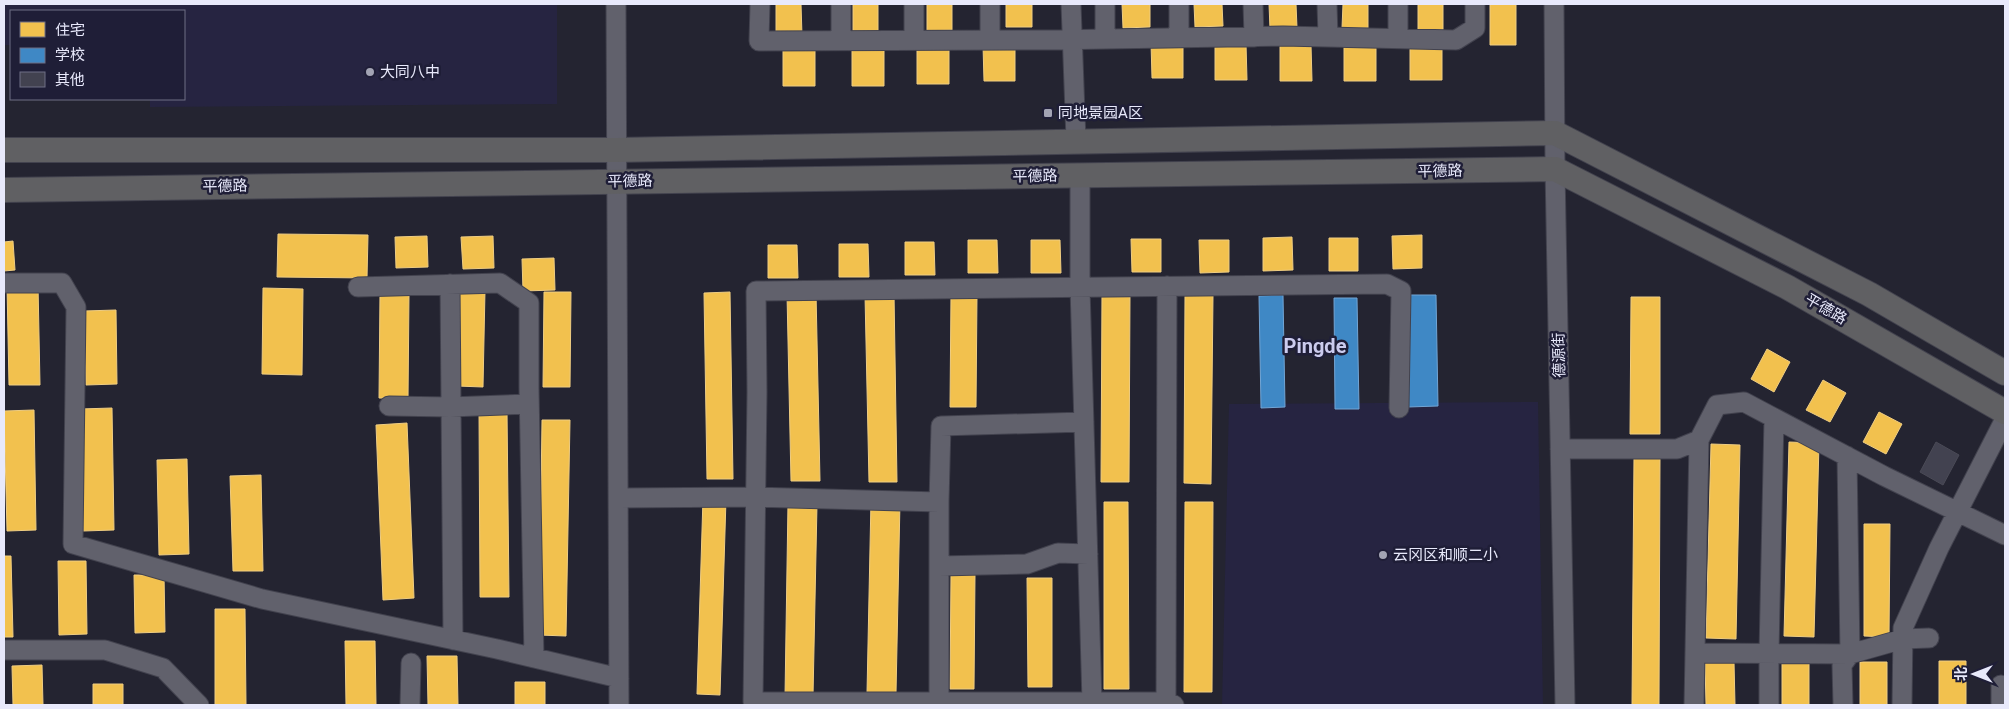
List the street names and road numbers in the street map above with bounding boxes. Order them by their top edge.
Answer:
street label: 平德路 [1417,162,1463,180]
street label: 平德路 [1012,167,1058,185]
street label: 平德路 [607,172,653,190]
street label: 平德路 [202,177,248,195]
street label: 平德路 [1802,290,1850,328]
street label: 德源街 [1550,332,1568,378]

